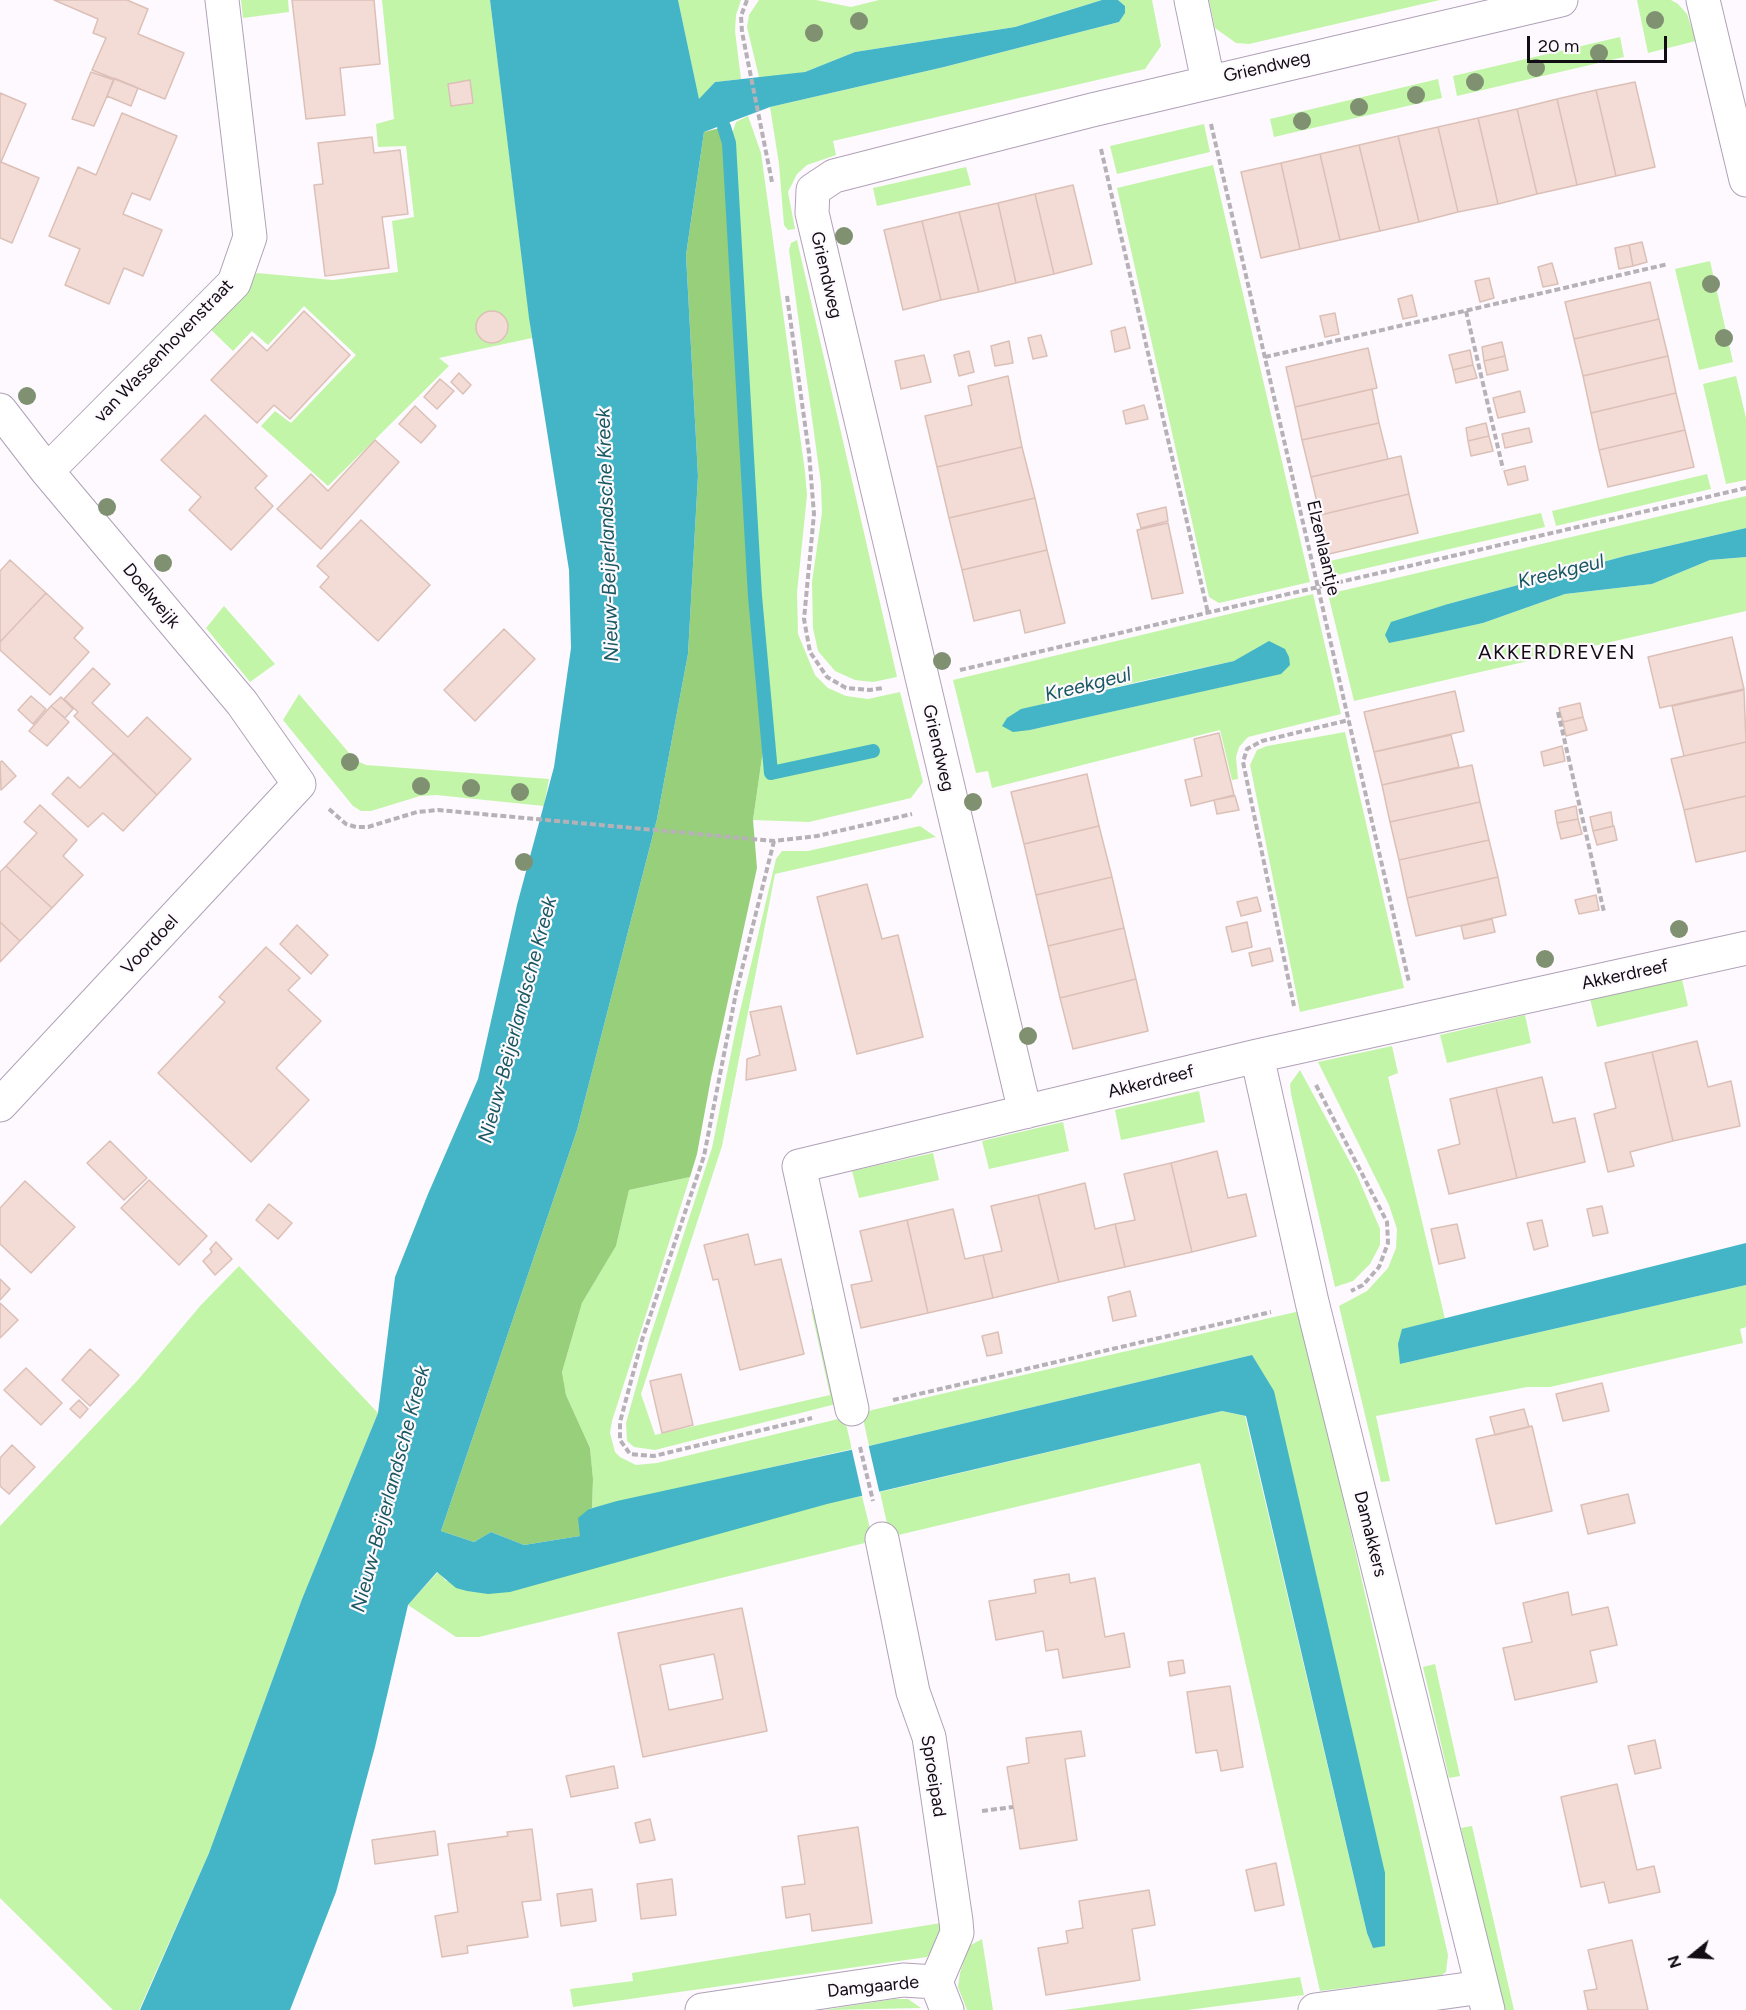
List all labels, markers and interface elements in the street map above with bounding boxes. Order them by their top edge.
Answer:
scale bar [1530,24,1670,62]
text: 20 m [1538,35,1579,57]
street label: Griendweg [1221,47,1313,87]
street label: Griendweg [806,229,846,321]
street label: van Wassenhovenstraat [90,275,238,427]
water label: Nieuw-Beijerlandsche Kreek [592,408,624,662]
street label: Elzenlaantje [1302,498,1344,598]
water label: Kreekgeul [1515,550,1607,594]
street label: Doelweijk [118,559,184,633]
district label: AKKERDREVEN [1478,641,1636,665]
water label: Kreekgeul [1042,663,1134,707]
street label: Griendweg [918,702,958,794]
water label: Nieuw-Beijerlandsche Kreek [474,894,562,1146]
street label: Voordoel [117,911,183,979]
street label: Akkerdreef [1580,955,1670,995]
street label: Akkerdreef [1106,1061,1196,1103]
water label: Nieuw-Beijerlandsche Kreek [347,1363,435,1615]
street label: Damakkers [1349,1489,1391,1579]
street label: Sproeipad [916,1734,950,1818]
north arrow [1662,1926,1722,1986]
text: N [1663,1953,1685,1971]
street label: Damgaarde [826,1971,920,2003]

